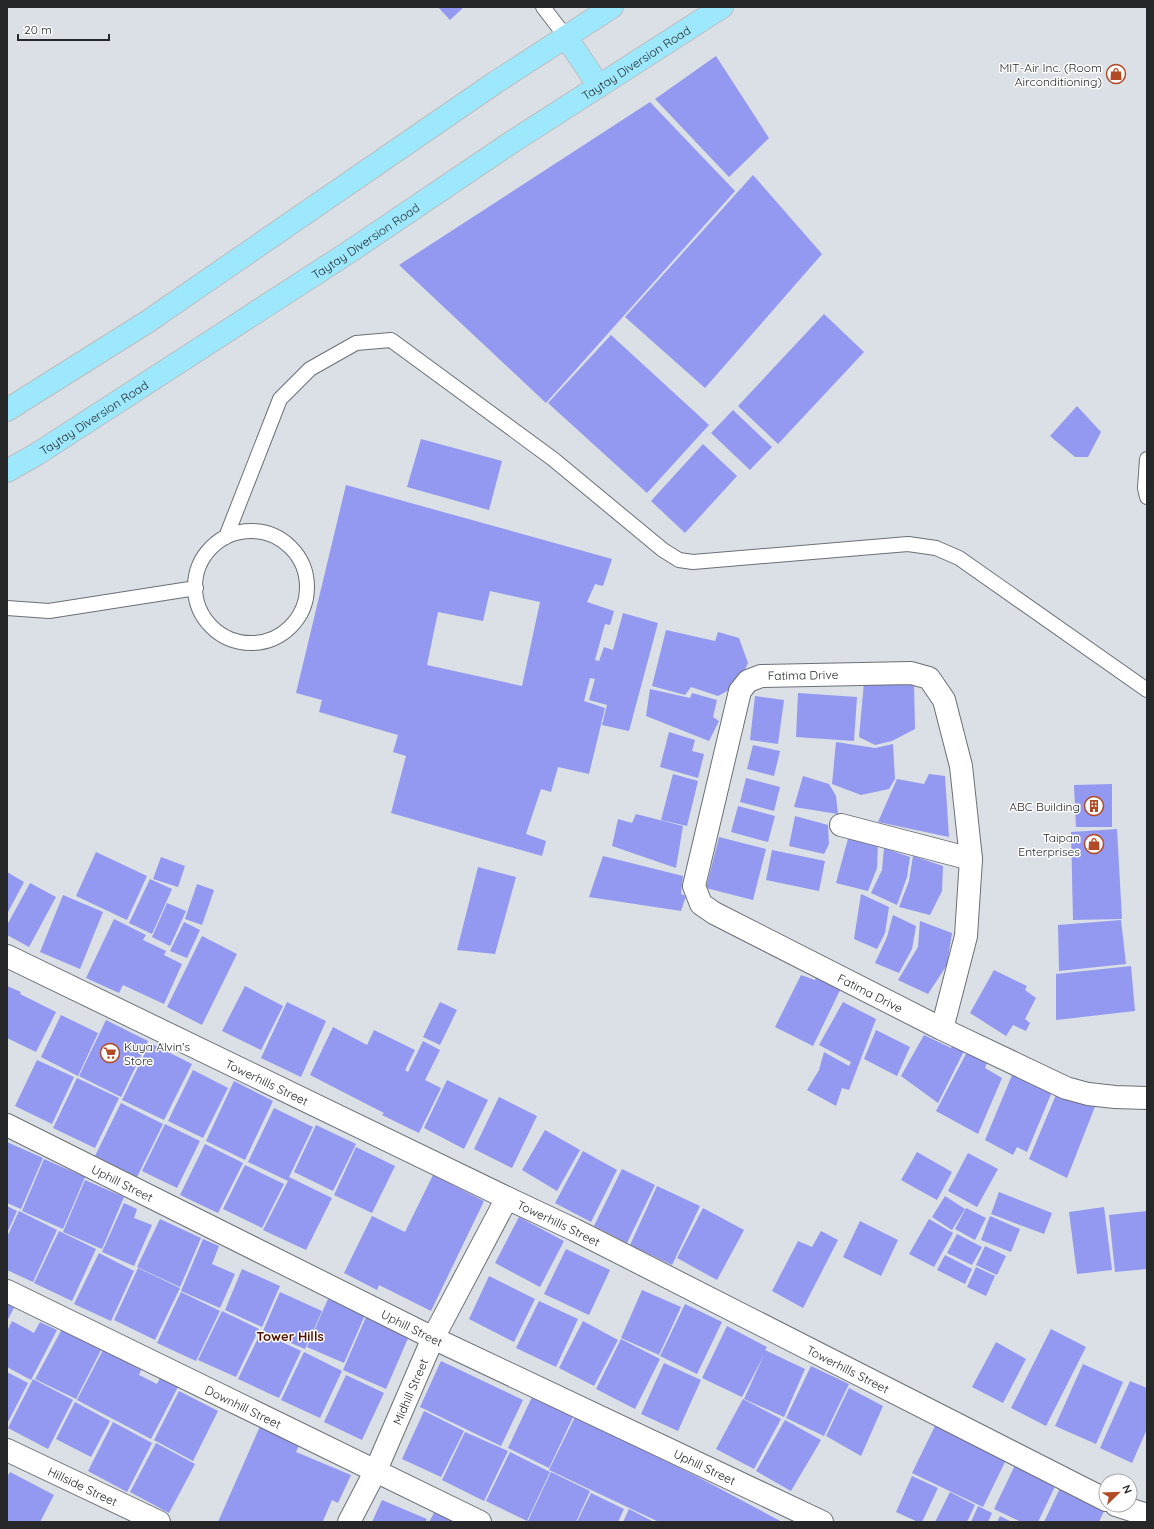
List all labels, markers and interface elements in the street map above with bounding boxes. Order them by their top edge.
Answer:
scale bar [18,16,109,42]
text: 20 m [24,22,52,37]
street label: Taytay Diversion Road [579,22,693,103]
place label: MIT-Air Inc. (Room Airconditioning) [999,60,1102,89]
shop icon: MIT-Air Inc. (Room Airconditioning) [1105,63,1127,85]
street label: Taytay Diversion Road [309,199,422,282]
street label: Taytay Diversion Road [37,377,151,458]
street label: Fatima Drive [767,667,839,683]
building icon: ABC Building [1083,795,1105,817]
place label: ABC Building [1009,799,1080,814]
place label: Taipan Enterprises [1018,830,1080,859]
shop icon: Taipan Enterprises [1083,833,1105,855]
street label: Fatima Drive [835,970,906,1015]
place label: Kuya Alvin’s Store [124,1039,191,1068]
supermarket icon: Kuya Alvin’s Store [99,1042,121,1064]
street label: Towerhills Street [223,1056,311,1108]
street label: Uphill Street [89,1161,156,1204]
street label: Towerhills Street [515,1197,603,1249]
street label: Uphill Street [379,1306,445,1349]
district label: Tower Hills [256,1328,324,1344]
street label: Towerhills Street [804,1342,892,1396]
street label: Midhill Street [389,1356,431,1427]
street label: Downhill Street [203,1381,284,1431]
street label: Uphill Street [671,1446,738,1488]
street label: Hillside Street [46,1463,120,1509]
north arrow [1098,1473,1138,1513]
text: N [1119,1483,1135,1496]

